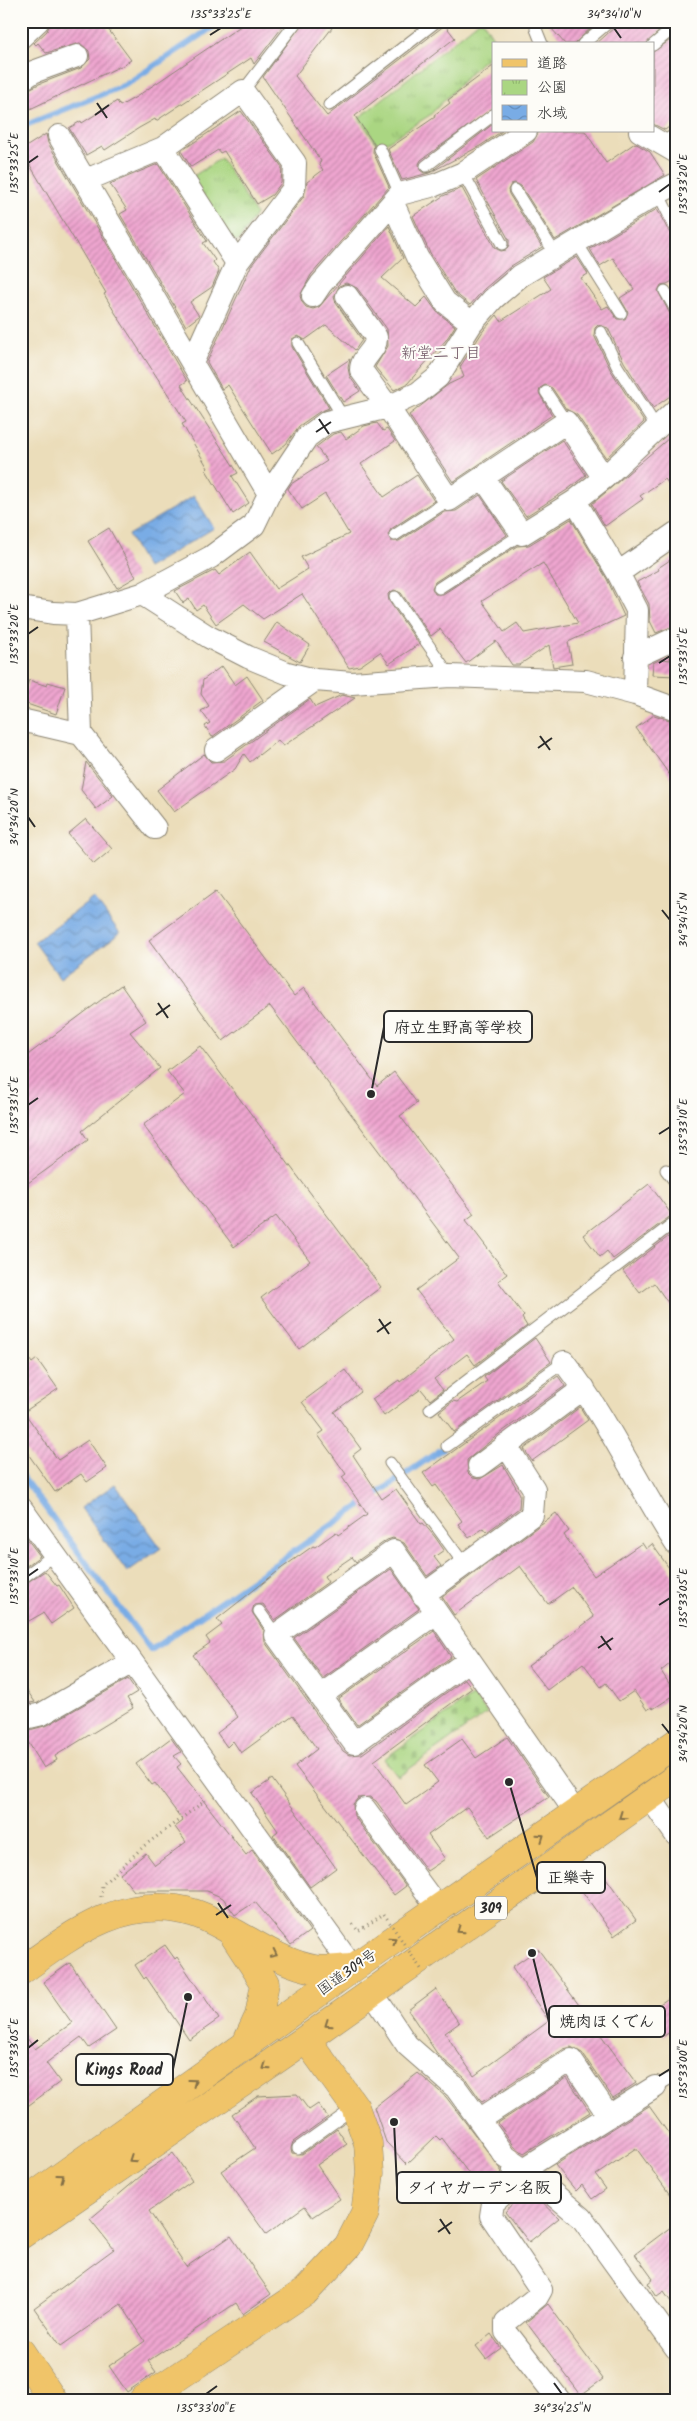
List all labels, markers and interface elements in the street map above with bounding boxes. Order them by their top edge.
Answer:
text: 135°33'25"E [191,5,252,24]
text: 34°34'10"N [587,5,641,24]
legend [492,42,654,132]
text: 道路 [537,52,567,76]
text: 公園 [537,76,567,100]
text: 水域 [537,102,567,126]
text: 135°33'25"E [5,132,24,194]
text: 135°33'20"E [674,153,693,214]
district label: 新堂二丁目 [401,341,481,366]
text: 135°33'20"E [5,603,24,664]
text: 135°33'15"E [674,626,693,685]
text: 34°34'20"N [5,788,24,846]
text: 34°34'15"N [674,892,693,948]
callout: 府立生野高等学校 [384,1011,532,1042]
text: 府立生野高等学校 [394,1016,522,1041]
text: 135°33'15"E [5,1075,24,1134]
text: 135°33'10"E [674,1097,693,1156]
text: 135°33'10"E [5,1546,24,1605]
text: 135°33'05"E [674,1567,693,1628]
text: 34°34'20"N [674,1705,693,1763]
one-way arrow [618,1810,628,1819]
one-way arrow [535,1834,545,1843]
callout: 正樂寺 [537,1862,605,1893]
text: 正樂寺 [547,1866,595,1891]
road number: 309 [475,1896,507,1920]
one-way arrow [457,1924,466,1933]
one-way arrow [387,1937,397,1946]
street label: 国道309号 [313,1943,382,2002]
one-way arrow [269,1948,278,1958]
callout: 焼肉ほくでん [549,2006,665,2037]
text: 焼肉ほくでん [560,2010,654,2035]
text: 135°33'05"E [5,2017,24,2078]
one-way arrow [324,2018,334,2027]
text: 135°33'00"E [674,2038,693,2099]
callout: Kings Road [76,2054,173,2085]
text: Kings Road [85,2058,163,2083]
one-way arrow [262,2061,272,2070]
one-way arrow [187,2079,197,2088]
one-way arrow [128,2153,138,2162]
callout: タイヤガーデン名阪 [397,2172,561,2203]
one-way arrow [55,2174,65,2183]
text: タイヤガーデン名阪 [407,2176,551,2201]
text: 135°33'00"E [176,2399,237,2418]
text: 34°34'25"N [533,2399,591,2418]

